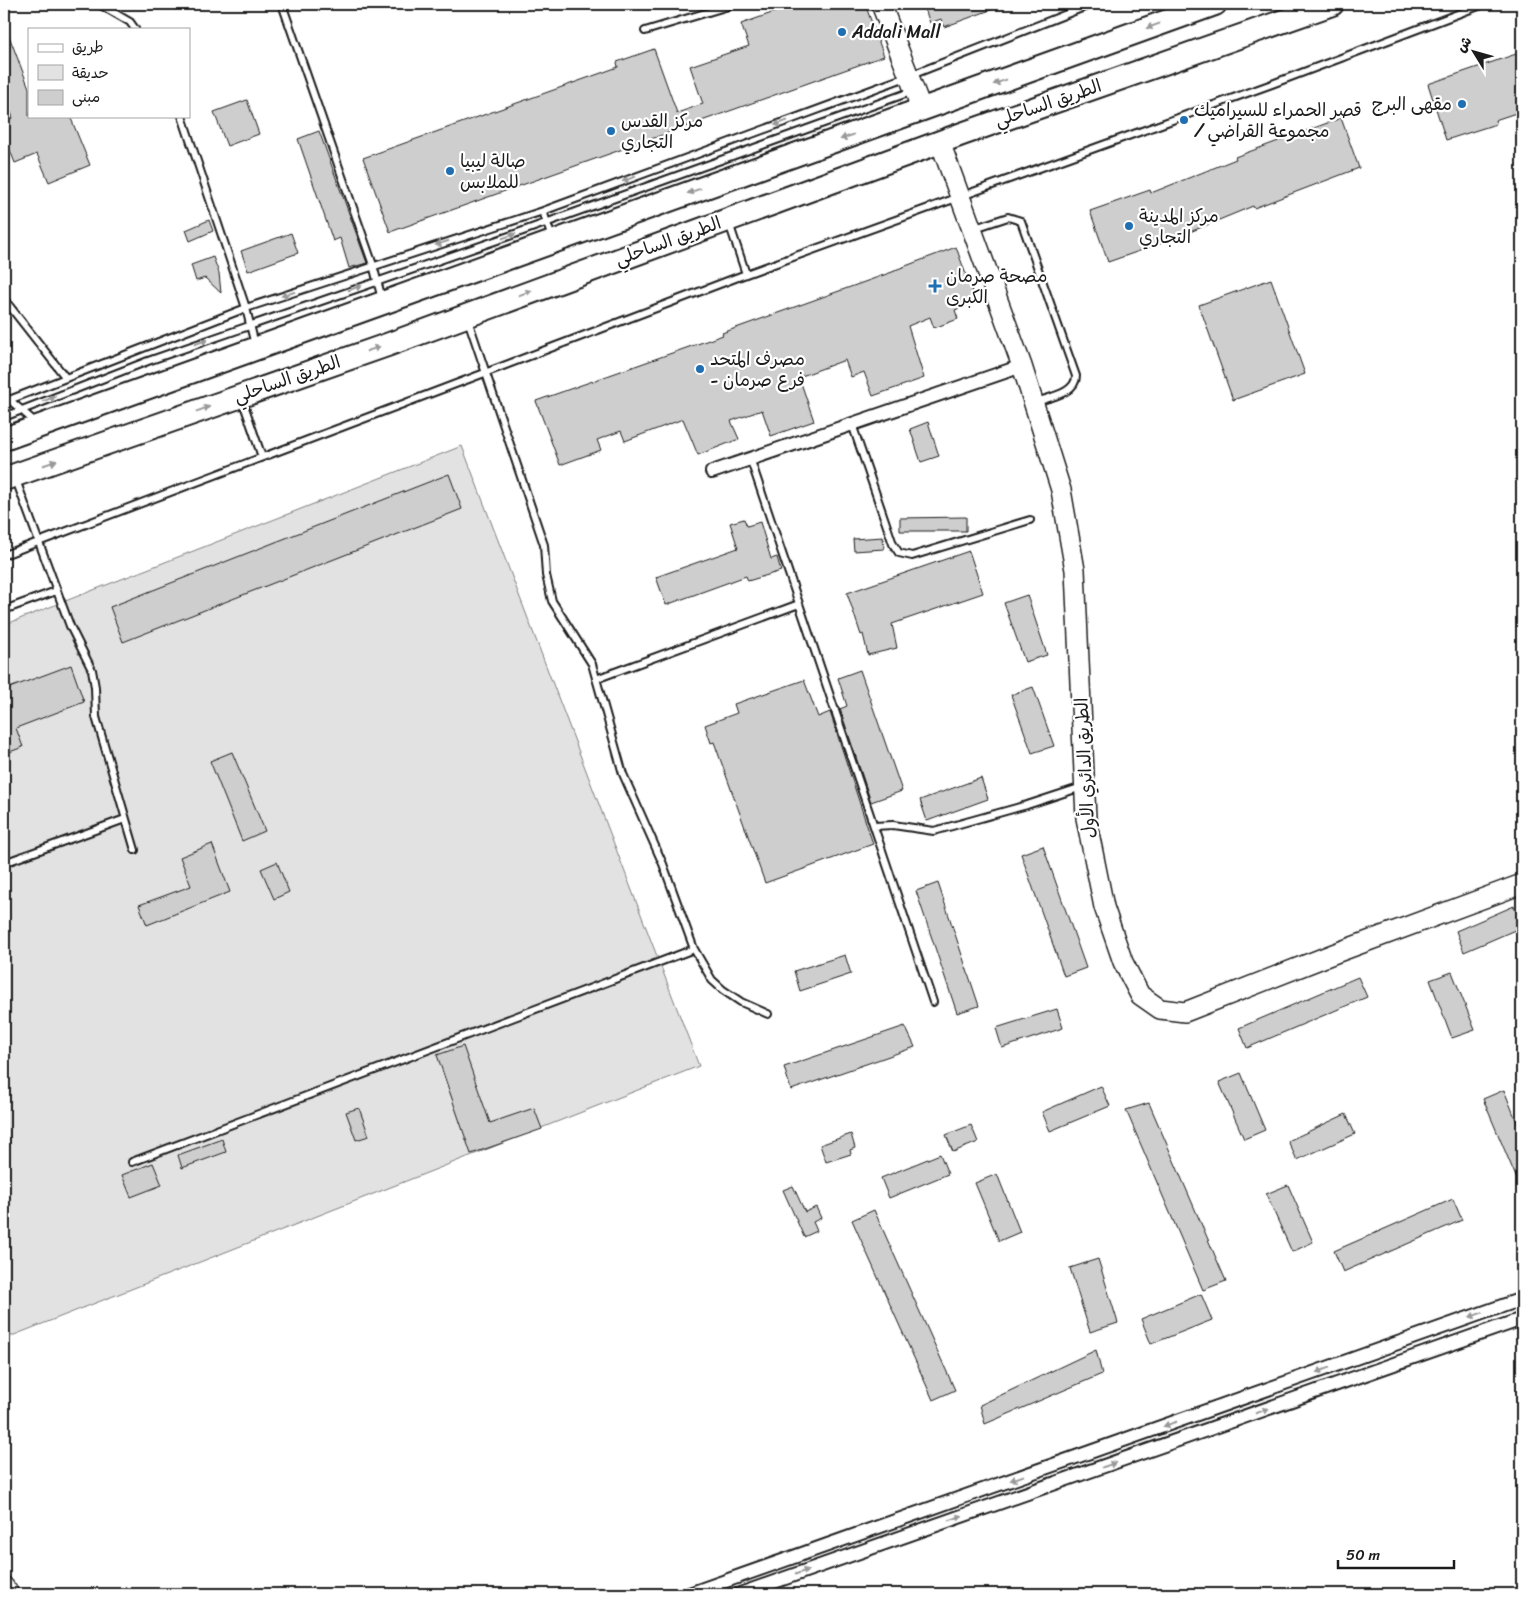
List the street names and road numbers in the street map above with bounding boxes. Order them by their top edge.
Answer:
street label: الطريق الساحلي [990,70,1106,136]
street label: الطريق الساحلي [610,207,726,275]
street label: الطريق الساحلي [229,346,345,412]
street label: الطريق الدائري الأول [1065,697,1105,839]

